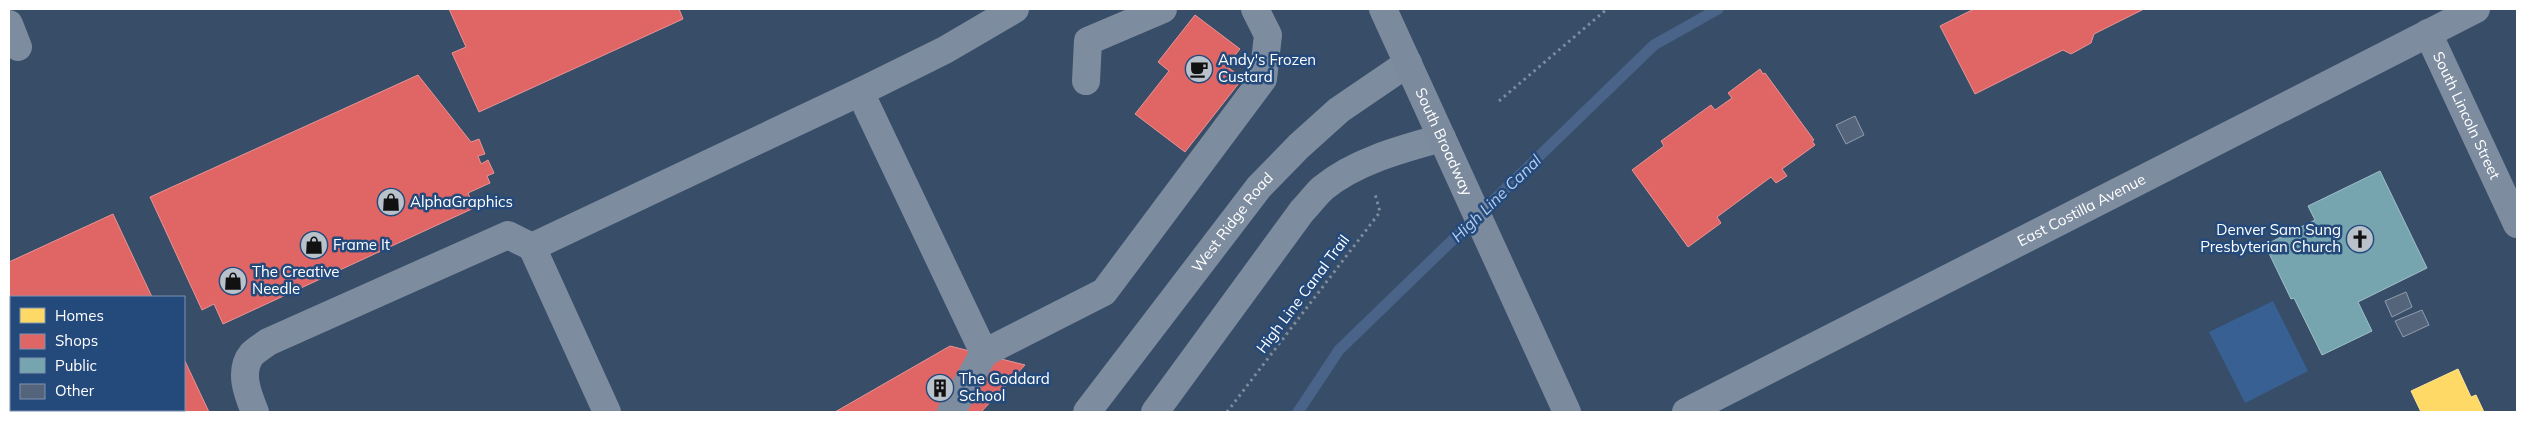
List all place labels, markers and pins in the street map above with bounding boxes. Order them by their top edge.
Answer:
place label: Andy's Frozen Custard [1218,50,1316,86]
cafe icon: Andy's Frozen Custard [1184,54,1214,84]
shop icon: AlphaGraphics [376,187,406,217]
place label: AlphaGraphics [410,192,513,211]
place label: Denver Sam Sung Presbyterian Church [2200,220,2341,256]
church icon: Denver Sam Sung Presbyterian Church [2345,224,2375,254]
shop icon: Frame It [299,230,329,260]
place label: Frame It [333,235,390,254]
place label: The Creative Needle [252,262,340,298]
shop icon: The Creative Needle [218,266,248,296]
place label: The Goddard School [959,369,1050,405]
building icon: The Goddard School [925,373,955,403]

